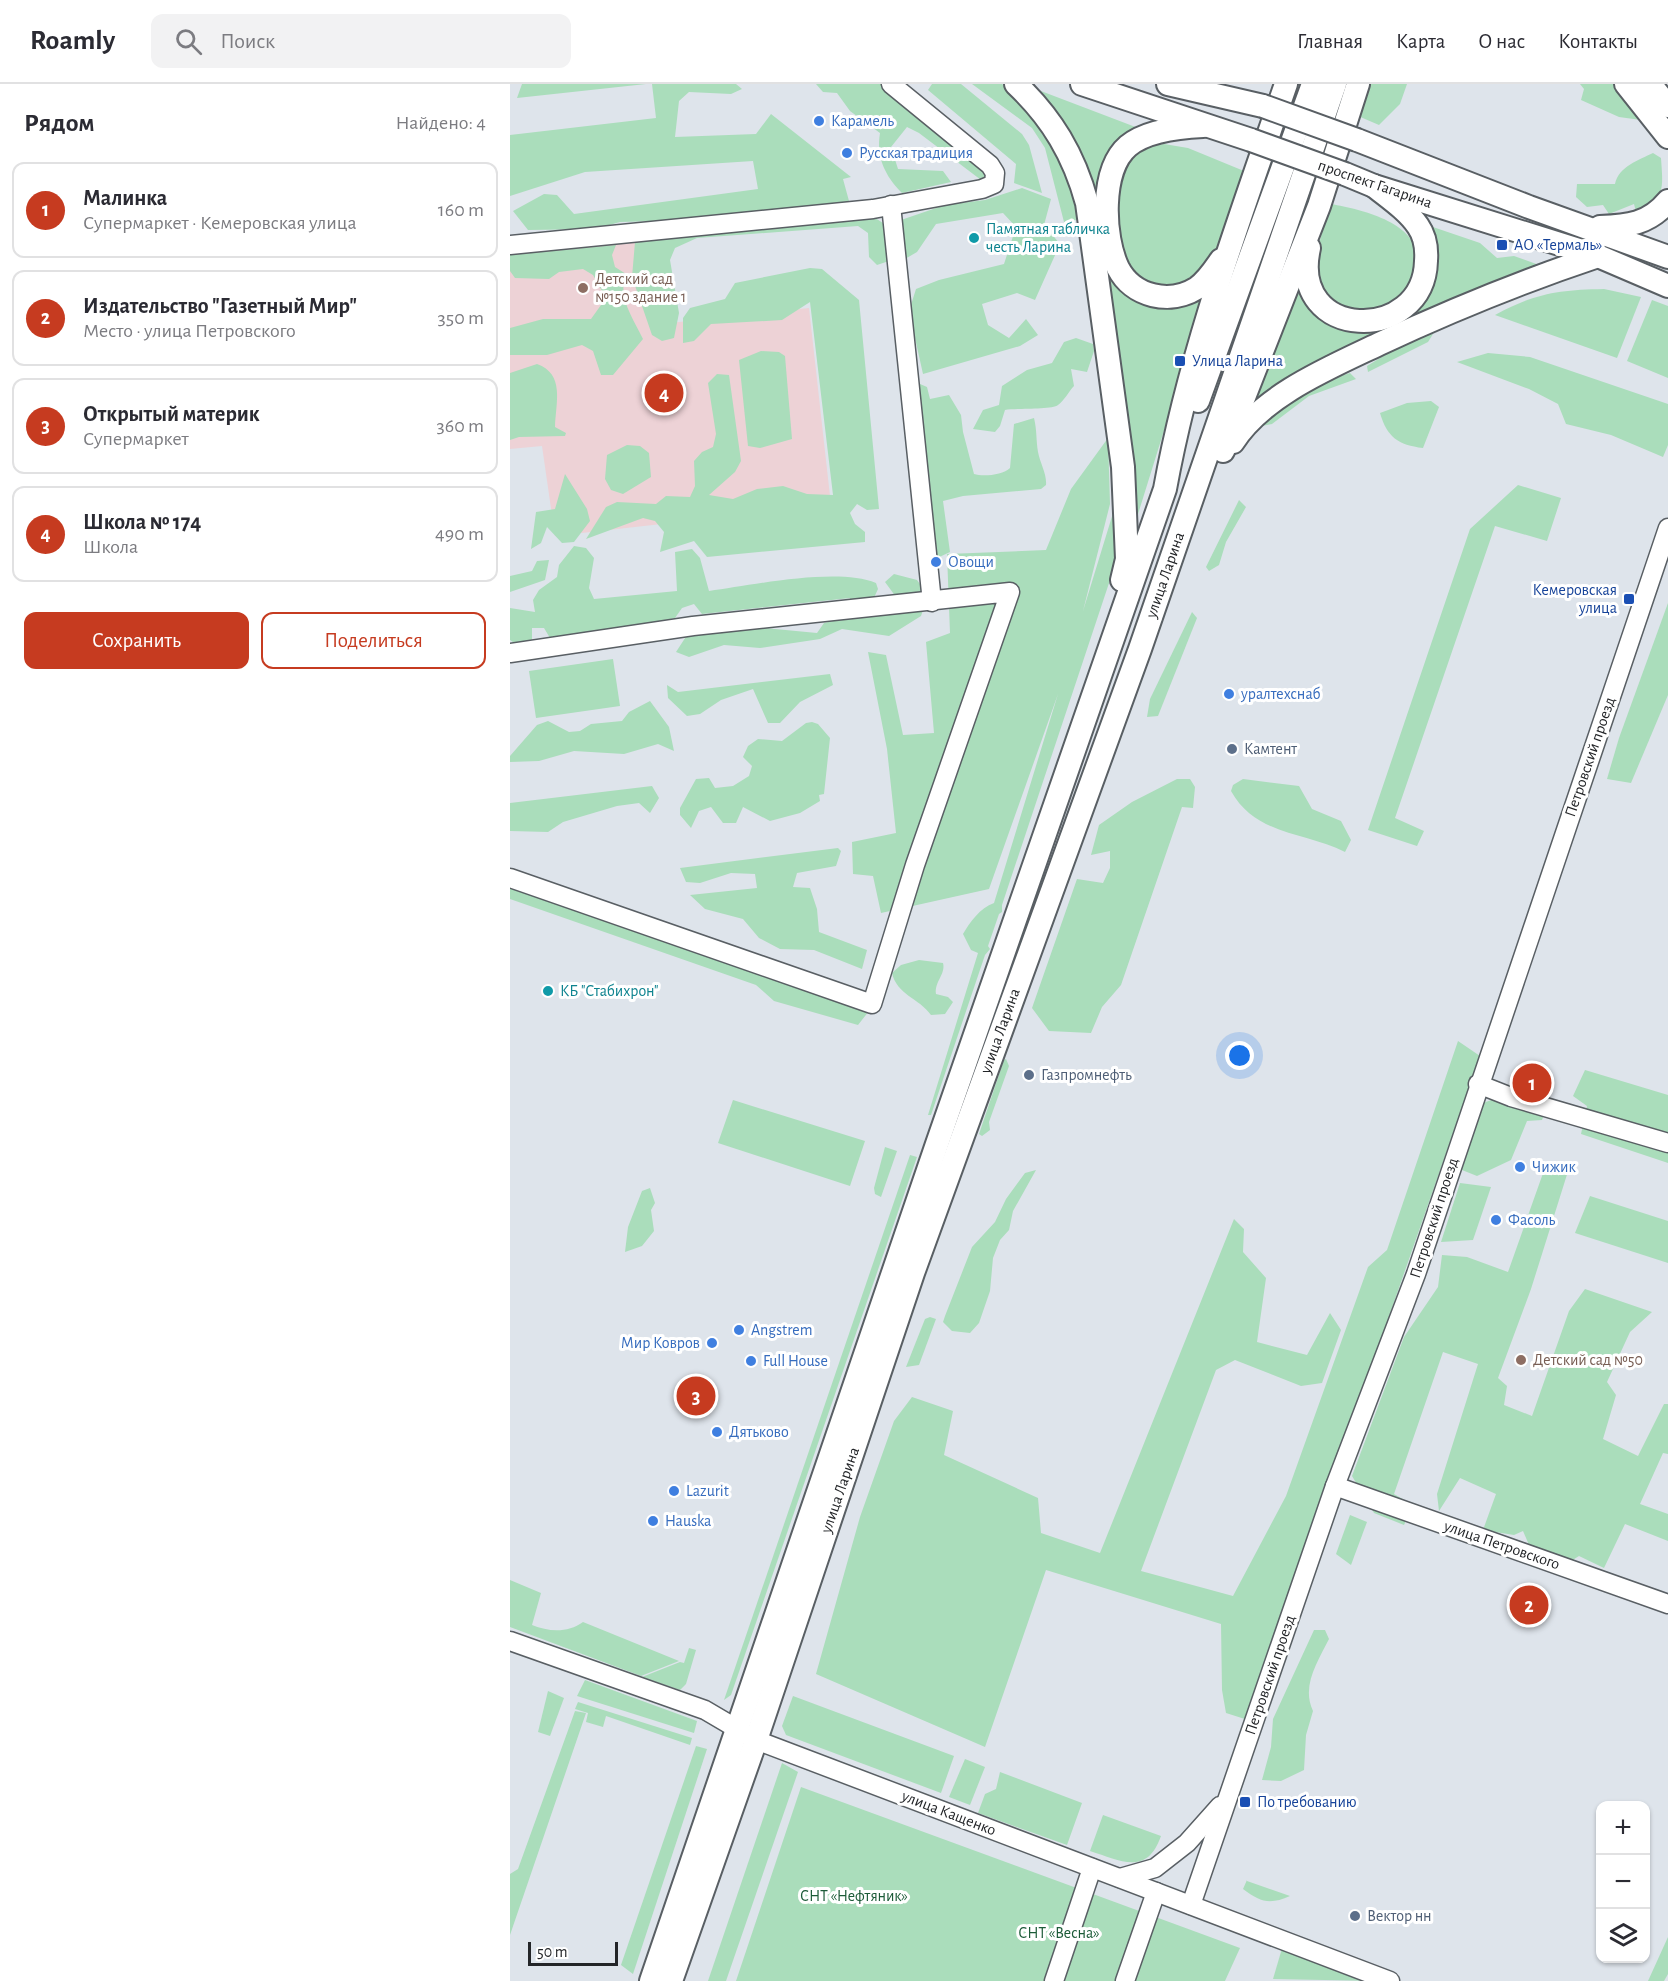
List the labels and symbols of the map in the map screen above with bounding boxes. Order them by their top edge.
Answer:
place label: Карамель [831,113,894,129]
marker: Карамель [812,114,826,128]
place label: Русская традиция [859,145,973,162]
marker: Русская традиция [840,146,854,160]
street label: проспект Гагарина [1316,157,1434,211]
place label: Памятная табличка честь Ларина [986,221,1110,255]
marker: Памятная табличка честь Ларина [967,231,981,245]
place label: АО «Термаль» [1514,237,1602,253]
marker: АО «Термаль» [1495,238,1509,252]
place label: Детский сад №150 здание 1 [595,271,686,305]
marker: Детский сад №150 здание 1 [576,281,590,295]
place label: Улица Ларина [1192,353,1283,369]
marker: Улица Ларина [1173,354,1187,368]
pin: 4 [644,370,684,416]
street label: улица Ларина [1143,530,1188,621]
place label: Овощи [948,554,994,570]
marker: Овощи [929,555,943,569]
place label: Кемеровская улица [1532,582,1617,617]
marker: Кемеровская улица [1622,592,1636,606]
place label: уралтехснаб [1240,686,1321,703]
marker: уралтехснаб [1222,687,1236,701]
street label: Петровский проезд [1562,695,1618,819]
place label: Камтент [1244,741,1297,757]
marker: Камтент [1225,742,1239,756]
place label: КБ "Стабихрон" [560,983,659,999]
marker: КБ "Стабихрон" [541,984,555,998]
street label: улица Ларина [977,986,1024,1077]
your location [1225,1041,1254,1070]
pin: 1 [1512,1060,1552,1106]
place label: Газпромнефть [1041,1067,1132,1083]
marker: Газпромнефть [1022,1068,1036,1082]
street label: Петровский проезд [1407,1156,1461,1280]
place label: Чижик [1532,1159,1576,1175]
marker: Чижик [1513,1160,1527,1174]
place label: Фасоль [1508,1212,1556,1228]
marker: Фасоль [1489,1213,1503,1227]
place label: Angstrem [751,1322,813,1338]
marker: Angstrem [732,1323,746,1337]
place label: Мир Ковров [621,1335,700,1351]
marker: Мир Ковров [705,1336,719,1350]
place label: Детский сад №50 [1533,1352,1643,1368]
place label: Full House [763,1353,828,1369]
marker: Детский сад №50 [1514,1353,1528,1367]
marker: Full House [744,1354,758,1368]
pin: 3 [676,1374,716,1418]
place label: Дятьково [729,1424,789,1440]
marker: Дятьково [710,1425,724,1439]
street label: улица Ларина [818,1445,863,1536]
place label: Lazurit [686,1483,729,1499]
marker: Lazurit [667,1484,681,1498]
place label: Hauska [665,1513,711,1529]
marker: Hauska [646,1514,660,1528]
street label: улица Петровского [1441,1517,1562,1573]
pin: 2 [1510,1582,1548,1628]
street label: Петровский проезд [1242,1613,1298,1737]
street label: улица Кащенко [898,1787,998,1839]
place label: По требованию [1257,1794,1357,1810]
marker: По требованию [1238,1795,1252,1809]
park label: СНТ «Нефтяник» [800,1888,908,1904]
place label: Вектор нн [1367,1908,1432,1924]
marker: Вектор нн [1348,1909,1362,1923]
park label: СНТ «Весна» [1018,1925,1100,1941]
scale bar [528,1939,618,1966]

